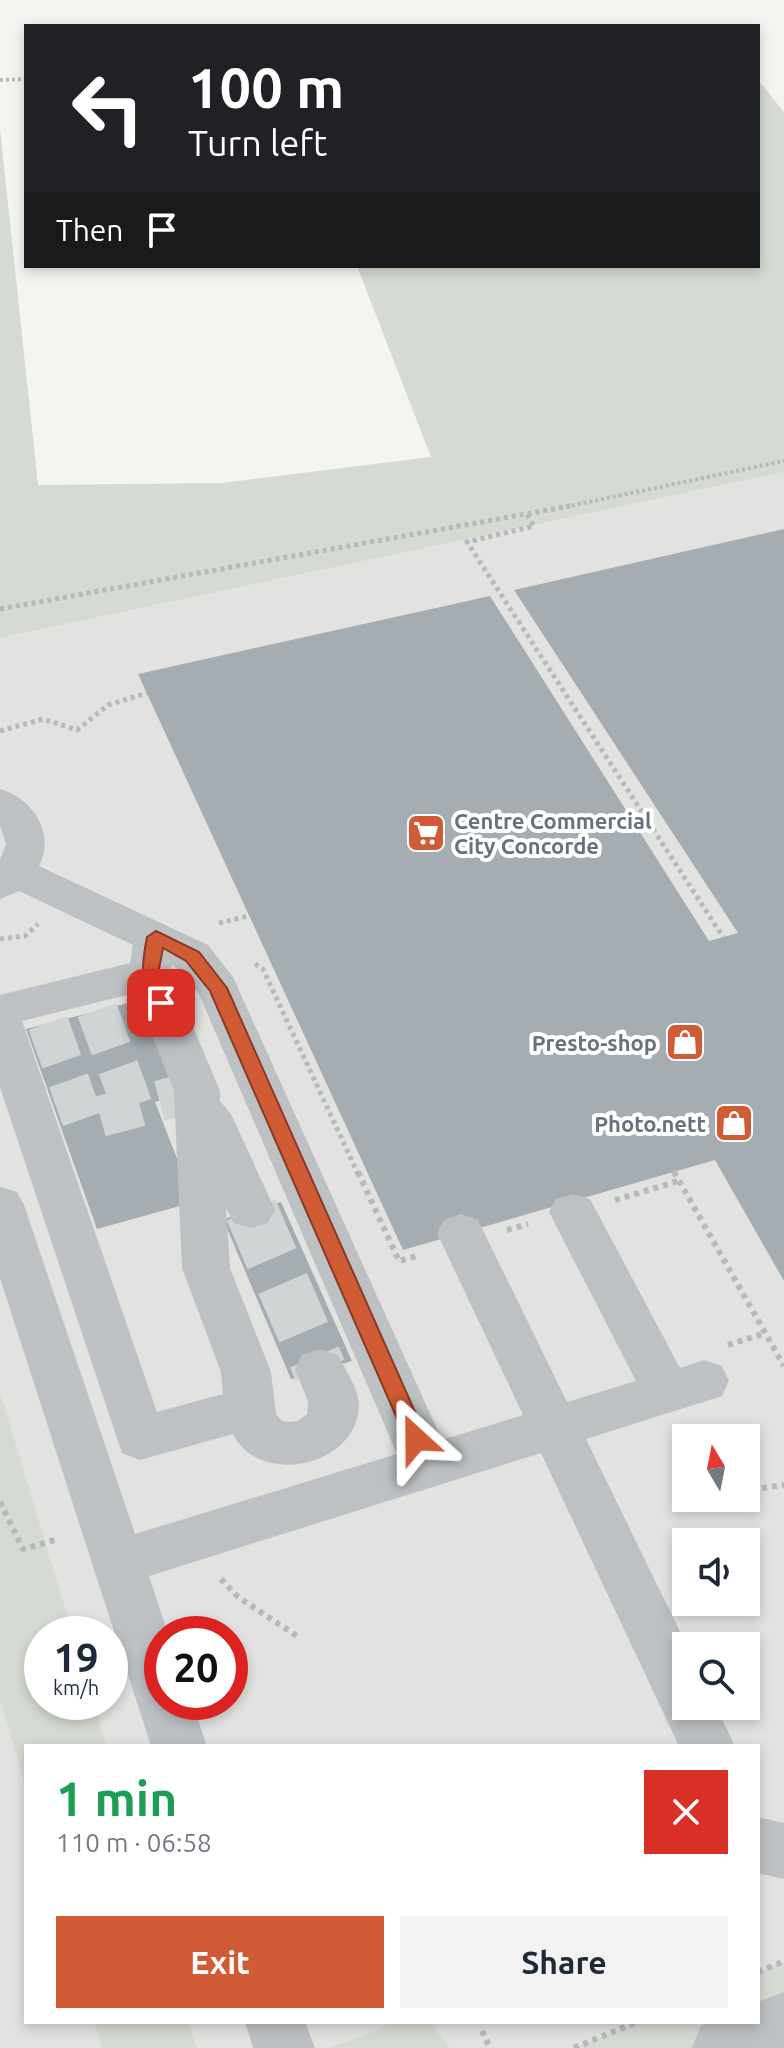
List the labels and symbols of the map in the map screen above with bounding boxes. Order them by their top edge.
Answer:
place label: Centre Commercial City Concorde [454,808,652,858]
supermarket icon: Centre Commercial City Concorde [405,812,447,854]
pin [127,969,195,1037]
shop icon: Presto-shop [664,1021,706,1063]
place label: Presto-shop [532,1030,657,1055]
shop icon: Photo.nett [713,1102,755,1144]
place label: Photo.nett [594,1111,706,1136]
position arrow [374,1397,458,1481]
north arrow [672,1424,760,1512]
speed limit sign: 20 [144,1616,248,1720]

